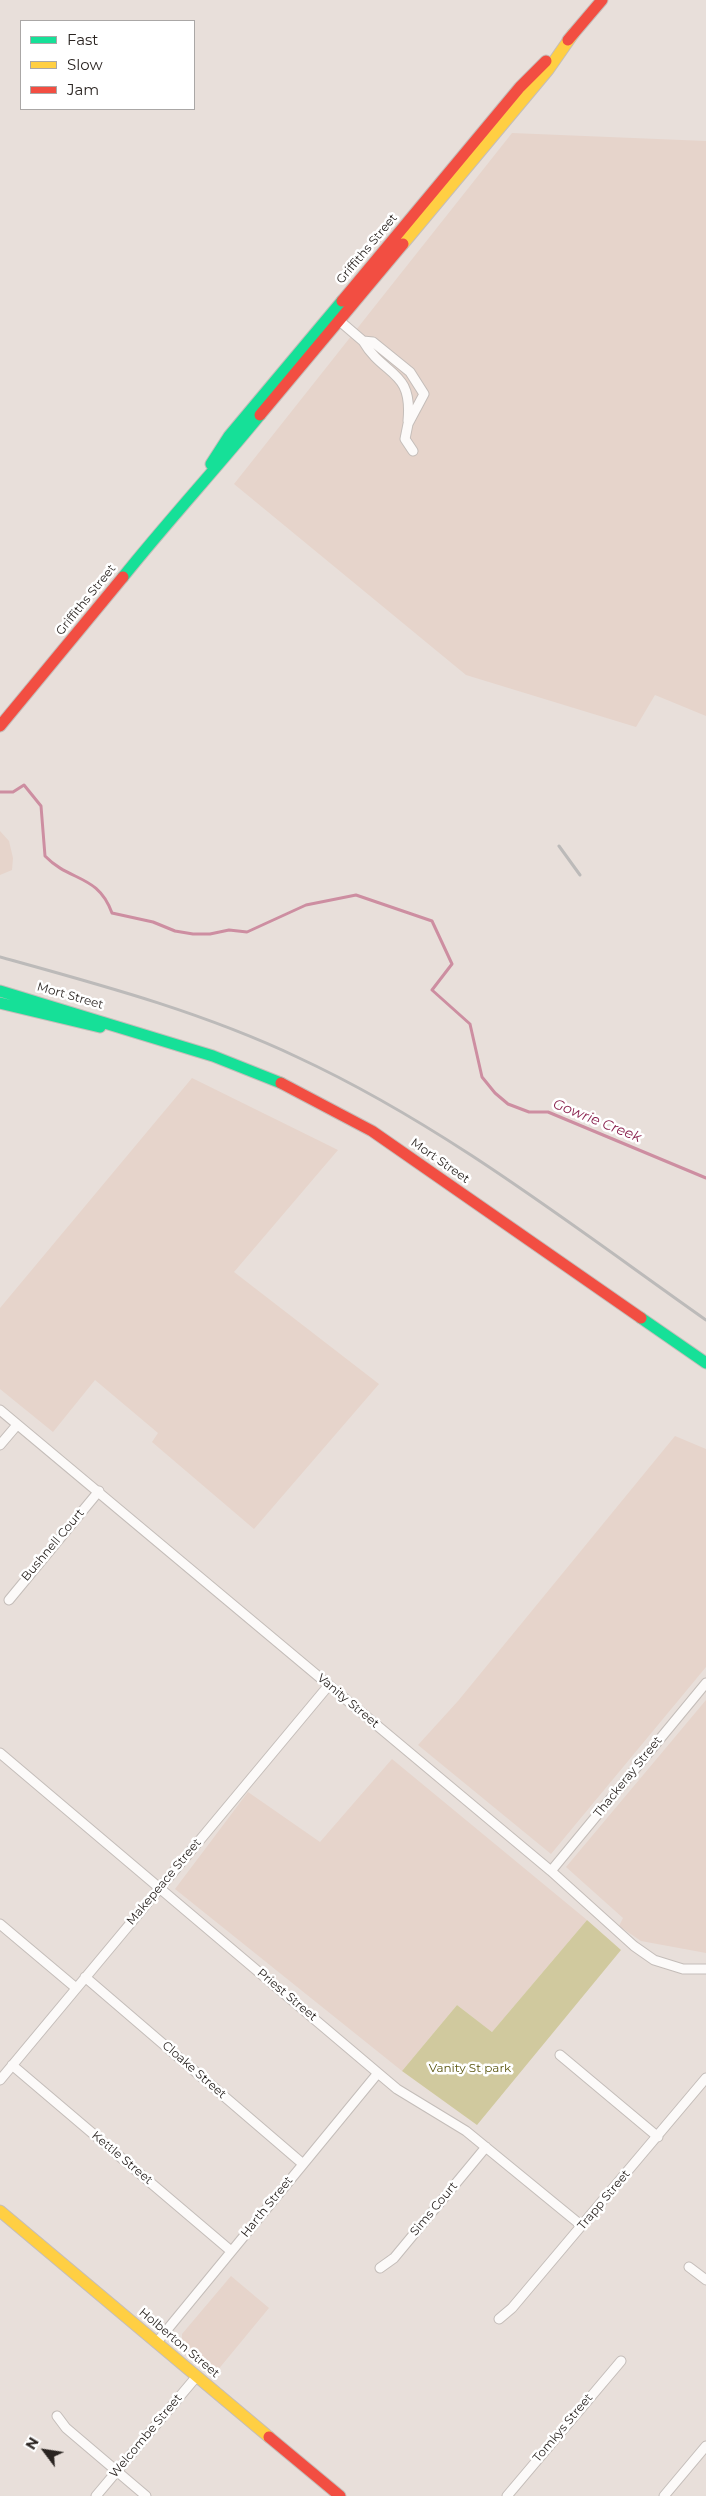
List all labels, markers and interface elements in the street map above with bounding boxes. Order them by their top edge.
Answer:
legend [20,20,195,110]
text: Fast [67,30,98,49]
text: Slow [67,55,103,74]
text: Jam [67,80,99,99]
street label: Griffiths Street [334,211,400,287]
street label: Griffiths Street [53,562,119,638]
street label: Mort Street [35,980,105,1012]
water label: Gowrie Creek [550,1096,644,1146]
street label: Mort Street [408,1136,472,1186]
street label: Bushnell Court [19,1506,87,1584]
street label: Vanity Street [314,1671,382,1731]
street label: Thackeray Street [591,1734,665,1820]
street label: Makepeace Street [124,1836,204,1928]
street label: Priest Street [254,1966,320,2024]
street label: Cloake Street [159,2038,229,2102]
park label: Vanity St park [429,2061,511,2075]
street label: Kettle Street [89,2128,155,2188]
street label: Trapp Street [575,2167,633,2233]
street label: Harth Street [238,2174,296,2240]
street label: Sims Court [407,2179,461,2239]
street label: Holberton Street [136,2305,222,2381]
street label: Welcombe Street [107,2391,185,2481]
street label: Tomkys Street [530,2391,596,2465]
north arrow [20,2426,70,2476]
text: N [22,2434,43,2453]

